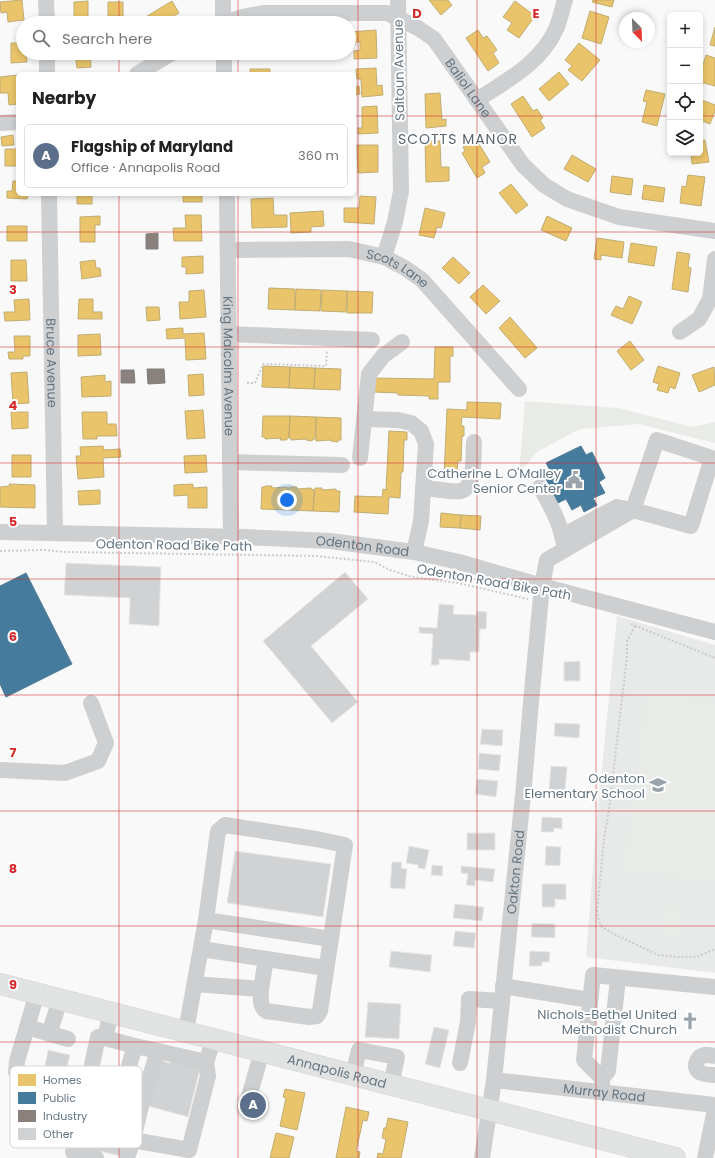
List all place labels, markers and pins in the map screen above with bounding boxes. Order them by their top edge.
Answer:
place label: Catherine L. O'Malley Senior Center [427,464,562,498]
public building icon: Catherine L. O'Malley Senior Center [564,470,584,490]
place label: Odenton Elementary School [524,769,645,803]
school or university icon: Odenton Elementary School [648,775,668,795]
place label: Nichols-Bethel United Methodist Church [537,1005,677,1039]
church icon: Nichols-Bethel United Methodist Church [680,1011,700,1031]
pin: A [240,1090,266,1120]

